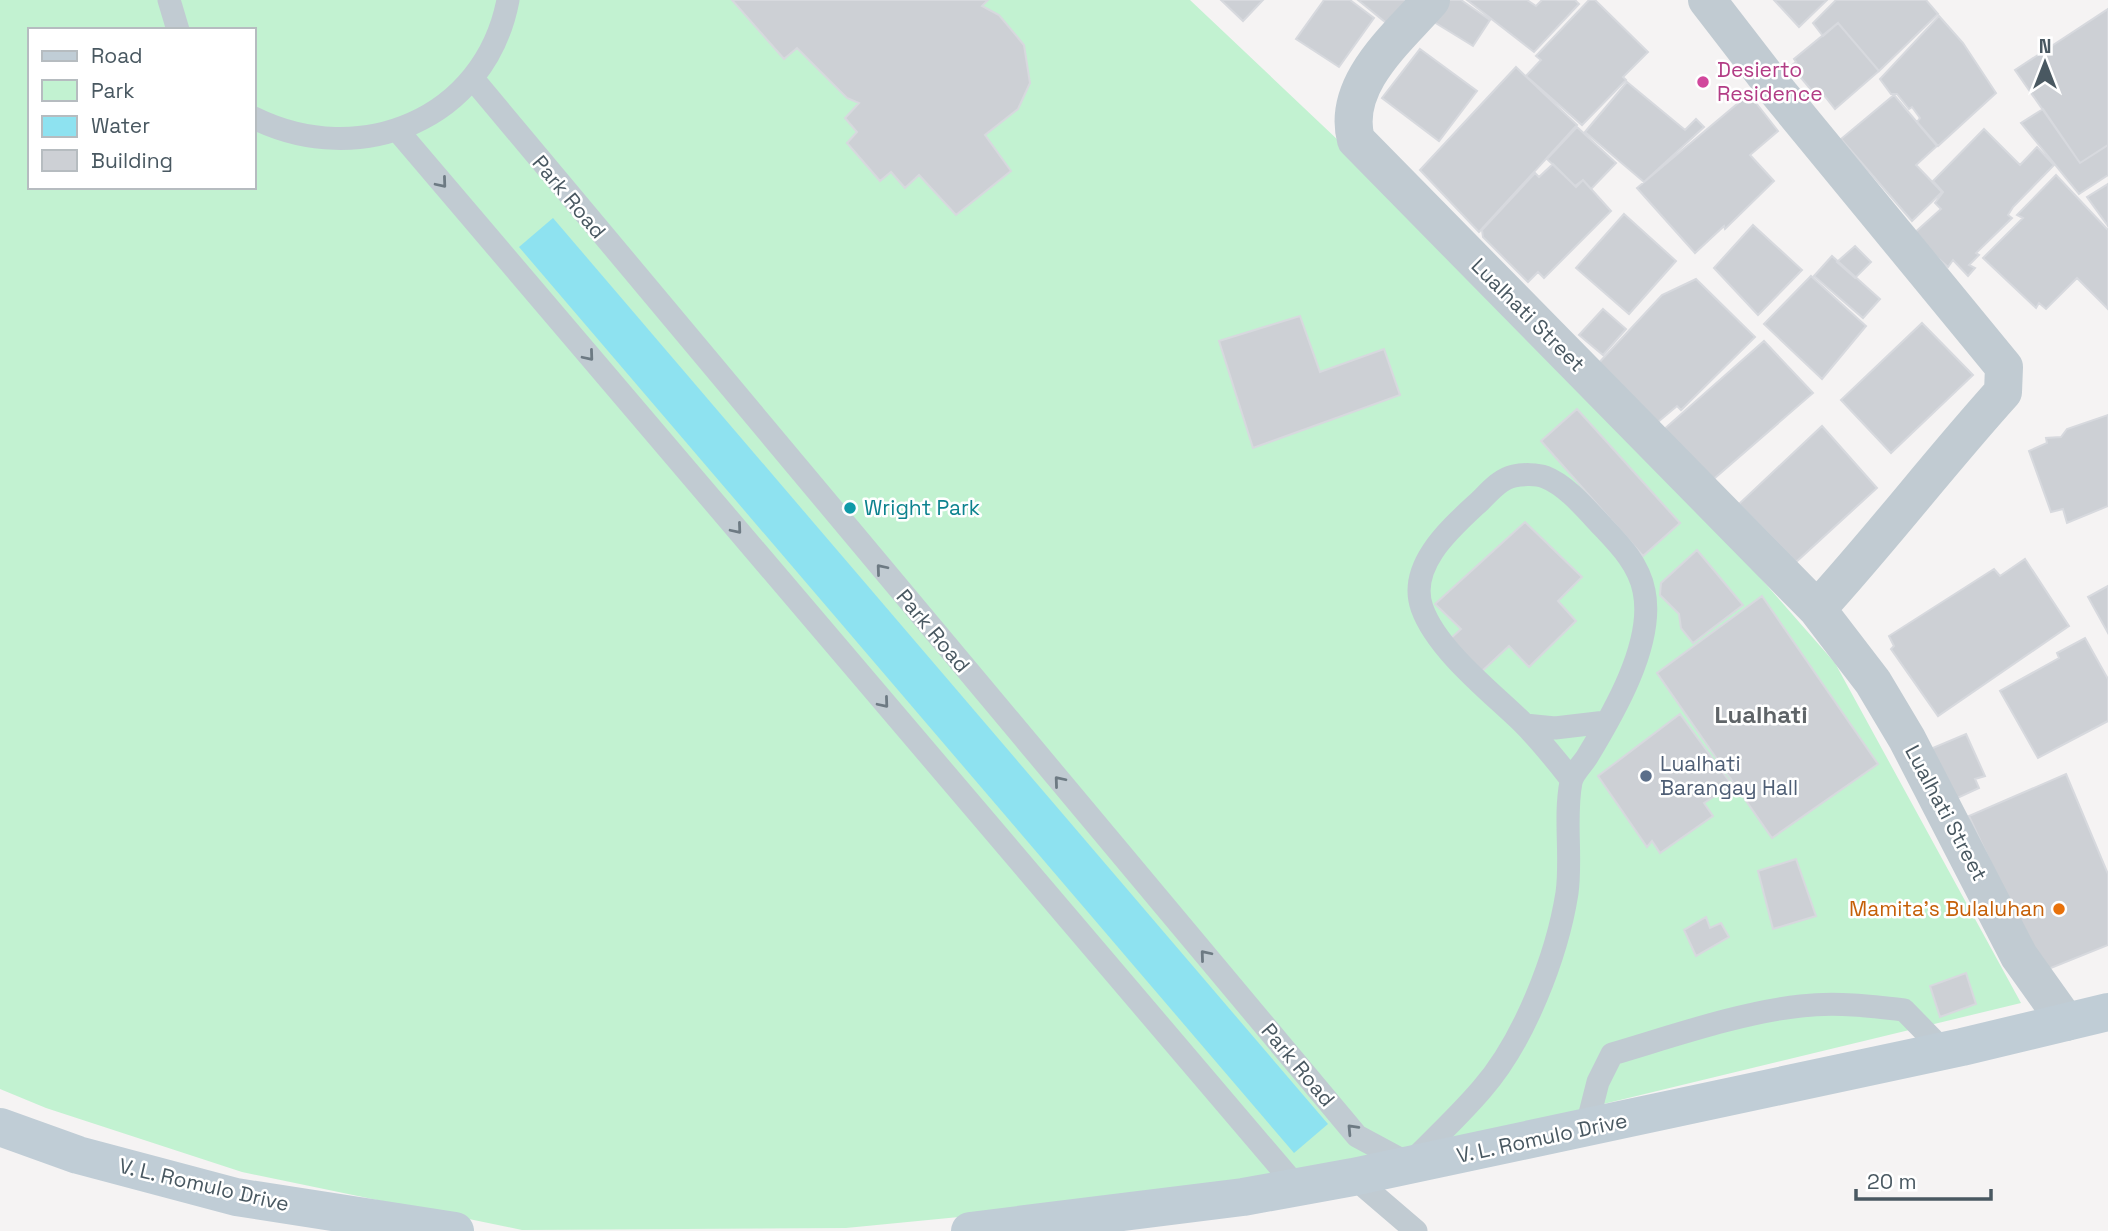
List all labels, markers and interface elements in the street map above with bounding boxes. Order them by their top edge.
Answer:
legend [28,28,256,189]
north arrow [2010,28,2080,98]
text: N [2039,34,2051,59]
text: Road [91,42,143,69]
place label: Desierto Residence [1717,56,1823,107]
marker: Desierto Residence [1695,74,1711,90]
text: Park [91,77,135,104]
text: Water [91,112,150,139]
text: Building [91,147,173,174]
street label: Park Road [527,149,612,244]
one-way arrow [434,175,446,188]
street label: Lualhati Street [1466,252,1591,377]
one-way arrow [581,348,593,361]
place label: Wright Park [864,494,980,521]
marker: Wright Park [842,500,858,516]
one-way arrow [729,521,741,534]
one-way arrow [877,564,889,577]
street label: Park Road [891,583,976,678]
one-way arrow [876,694,888,707]
district label: Lualhati [1714,699,1808,730]
street label: Lualhati Street [1899,740,1994,885]
place label: Lualhati Barangay Hall [1660,750,1798,801]
marker: Lualhati Barangay Hall [1638,768,1654,784]
one-way arrow [1055,776,1067,789]
place label: Mamita's Bulaluhan [1849,895,2045,922]
marker: Mamita's Bulaluhan [2051,901,2067,917]
one-way arrow [1201,950,1213,963]
street label: Park Road [1256,1017,1341,1112]
street label: V. L. Romulo Drive [1454,1106,1630,1169]
one-way arrow [1347,1124,1360,1137]
street label: V. L. Romulo Drive [116,1152,292,1217]
scale bar [1856,1158,1991,1202]
text: 20 m [1867,1168,1917,1195]

